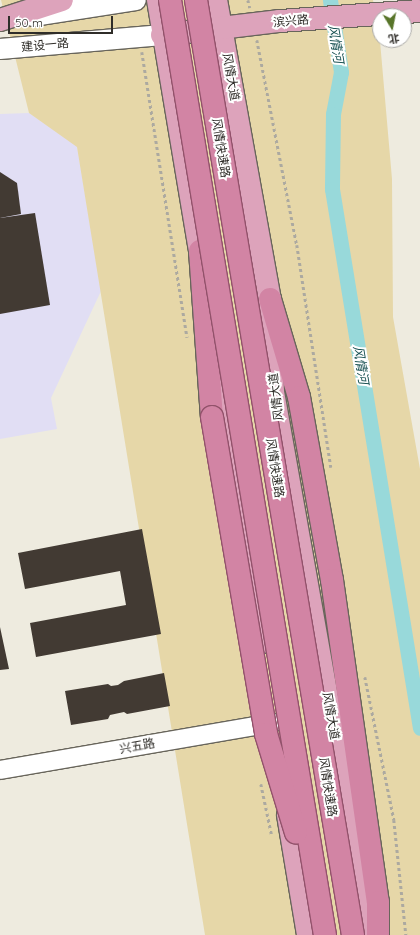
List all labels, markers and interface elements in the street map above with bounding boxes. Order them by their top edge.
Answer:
scale bar [10,8,115,34]
north arrow [372,8,412,48]
street label: 滨兴路 [272,12,310,30]
text: 50 m [15,15,43,30]
water label: 风情河 [325,24,347,64]
text: 北 [387,31,401,47]
street label: 建设一路 [20,36,70,54]
street label: 风情大道 [220,52,242,102]
street label: 风情快速路 [209,117,233,179]
water label: 风情河 [350,345,372,385]
street label: 风情大道 [266,372,286,422]
street label: 风情快速路 [263,437,287,499]
street label: 风情大道 [320,691,342,741]
street label: 兴五路 [118,736,156,756]
street label: 风情快速路 [316,756,340,818]

